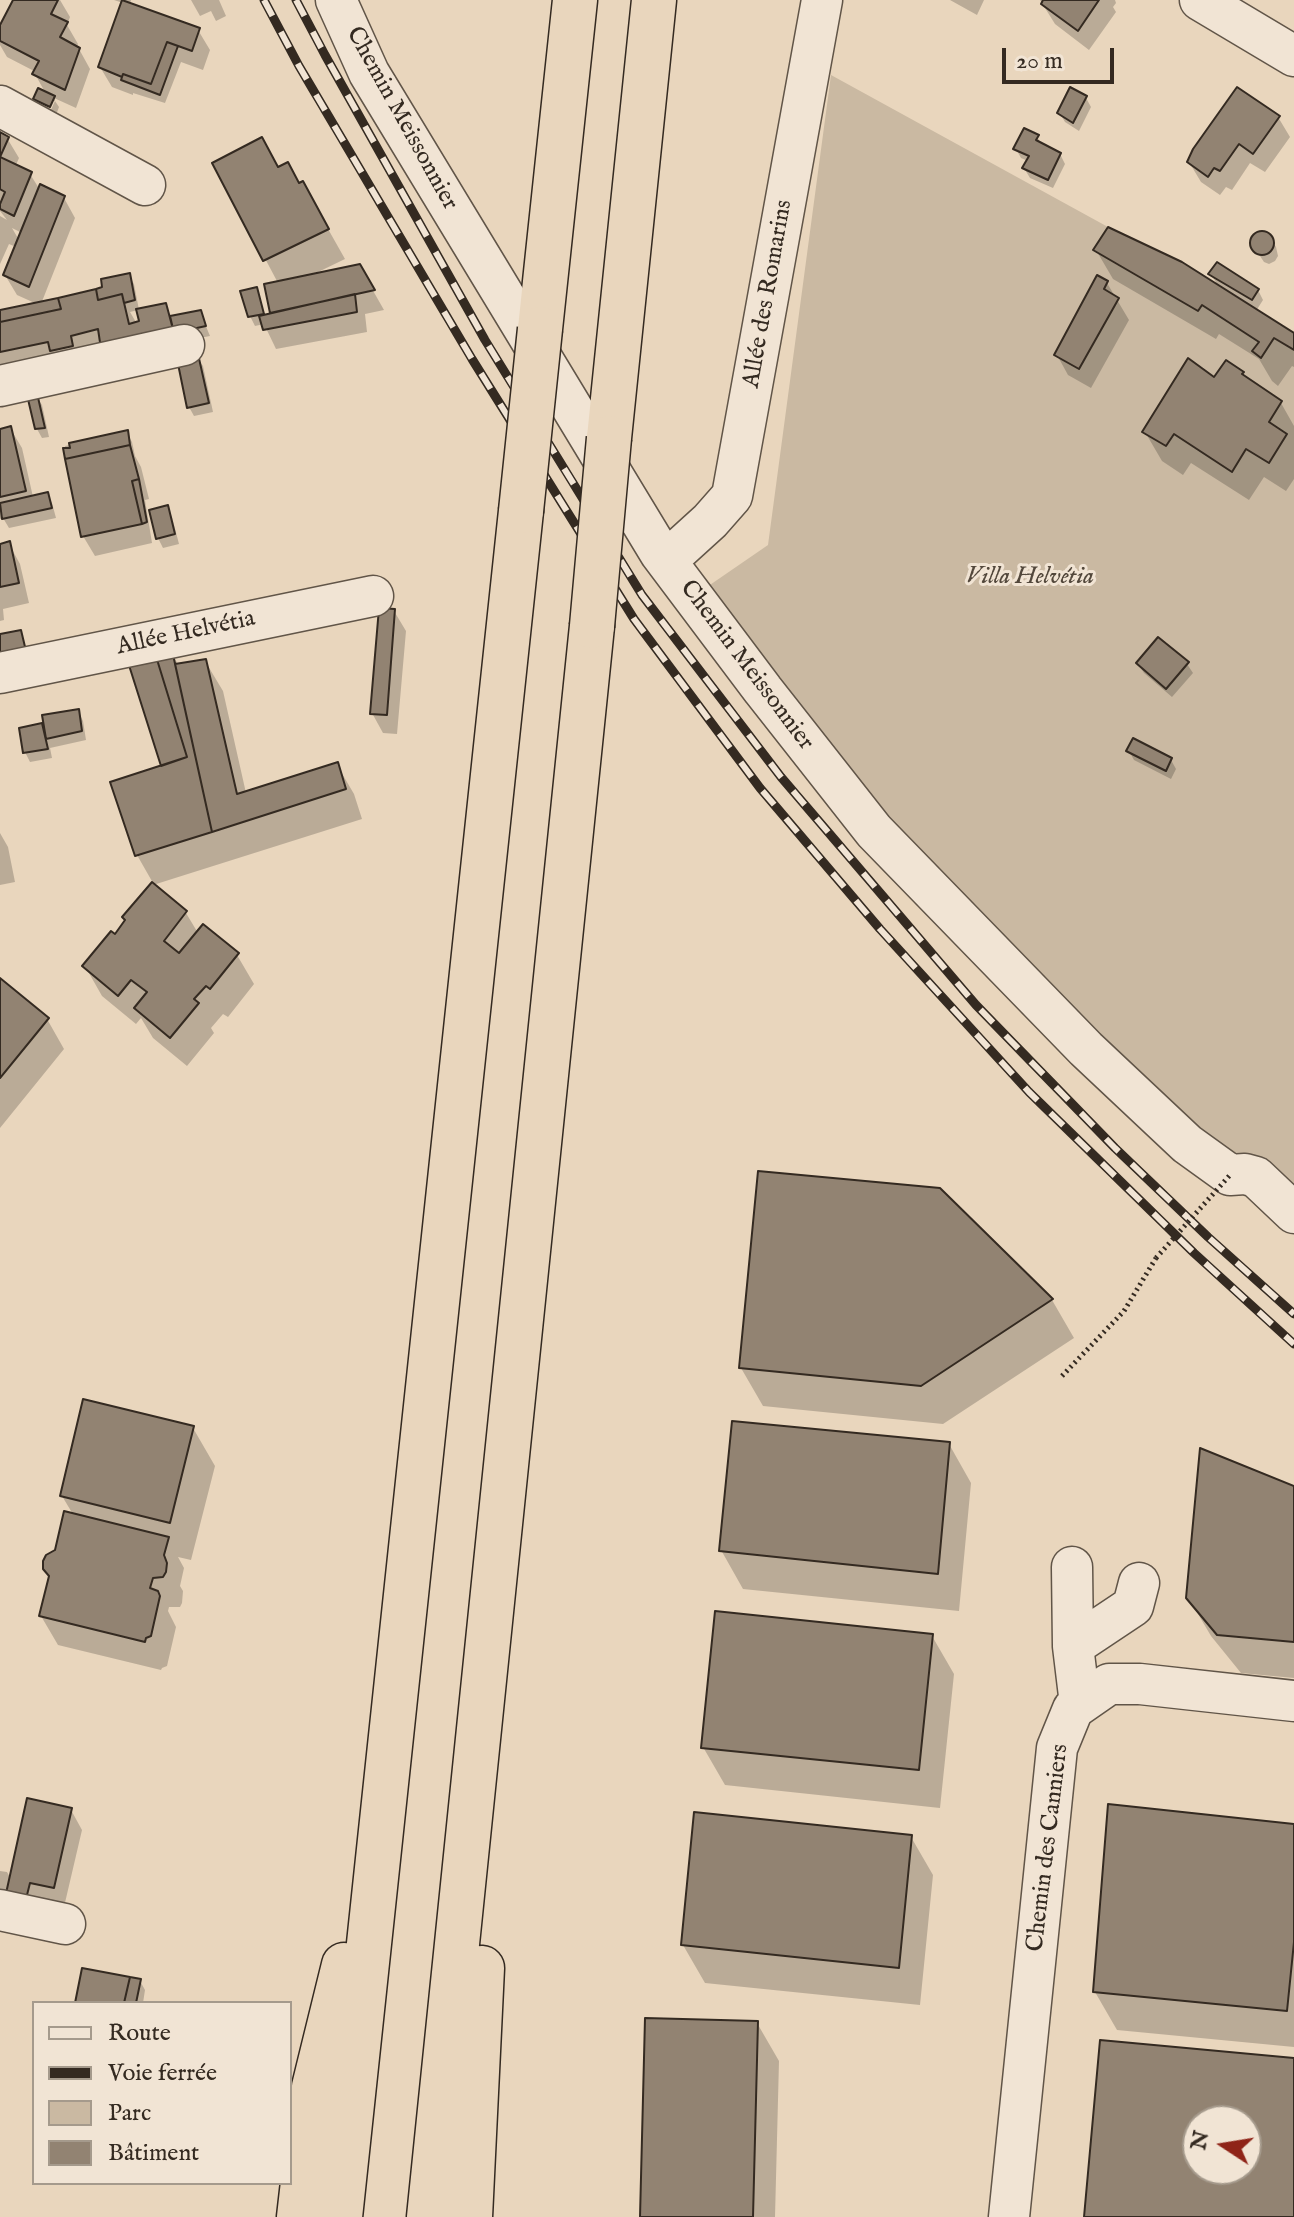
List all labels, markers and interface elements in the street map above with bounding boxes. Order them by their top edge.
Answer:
street label: Chemin Meissonnier [339,22,463,216]
scale bar [1006,32,1118,82]
text: 20 m [1016,46,1063,77]
street label: Allée des Romarins [738,198,800,390]
park label: Villa Helvétia [966,564,1094,592]
street label: Chemin Meissonnier [673,575,819,757]
street label: Allée Helvétia [114,605,258,663]
street label: Chemin des Canniers [1022,1743,1076,1953]
legend [32,2001,292,2185]
text: Route [108,2018,171,2049]
text: Voie ferrée [108,2058,217,2089]
text: Parc [108,2098,151,2129]
north arrow [1182,2105,1262,2185]
text: N [1185,2128,1216,2153]
text: Bâtiment [108,2138,199,2169]

